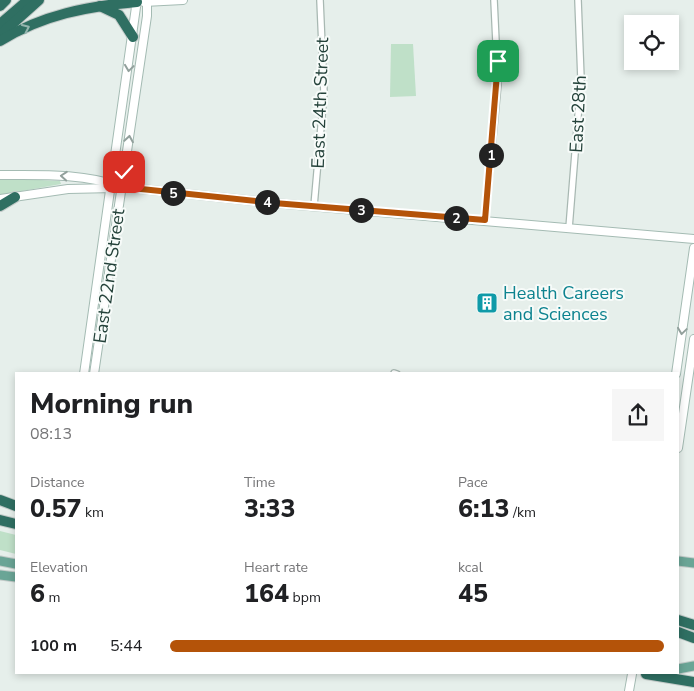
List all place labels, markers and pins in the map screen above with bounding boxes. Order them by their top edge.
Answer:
pin [477,40,519,82]
pin: 1 [478,142,504,168]
pin [103,151,145,193]
pin: 5 [160,180,186,206]
pin: 4 [254,190,280,214]
pin: 3 [348,198,374,222]
pin: 2 [444,206,468,230]
place label: Health Careers and Sciences [503,281,624,326]
building icon: Health Careers and Sciences [475,291,499,315]

